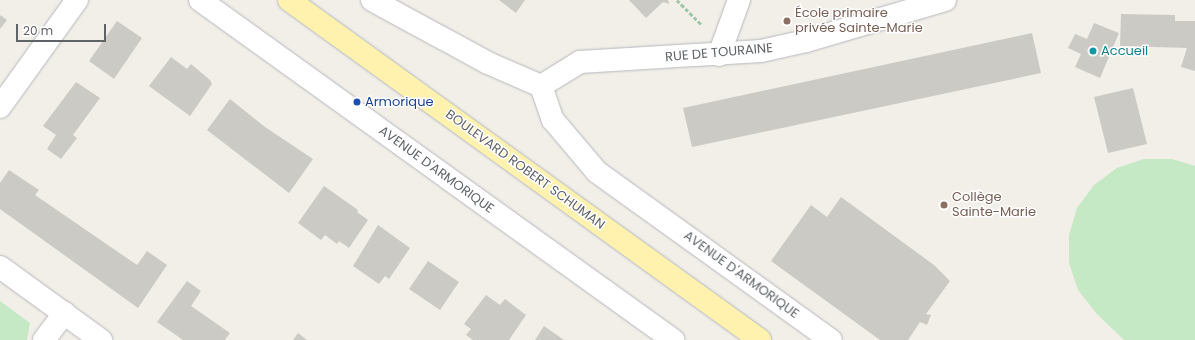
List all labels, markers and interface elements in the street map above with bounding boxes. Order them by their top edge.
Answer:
place label: École primaire privée Sainte-Marie [795,6,923,37]
scale bar [18,16,108,42]
marker: École primaire privée Sainte-Marie [782,16,792,26]
text: 20 m [23,22,53,39]
street label: RUE DE TOURAINE [665,41,773,65]
place label: Accueil [1101,43,1148,59]
marker: Accueil [1088,46,1098,56]
place label: Armorique [365,94,434,110]
marker: Armorique [352,97,362,107]
street label: BOULEVARD ROBERT SCHUMAN [442,107,608,233]
street label: AVENUE D'ARMORIQUE [375,123,497,217]
place label: Collège Sainte-Marie [952,190,1036,221]
marker: Collège Sainte-Marie [939,200,949,210]
street label: AVENUE D'ARMORIQUE [680,228,802,322]

